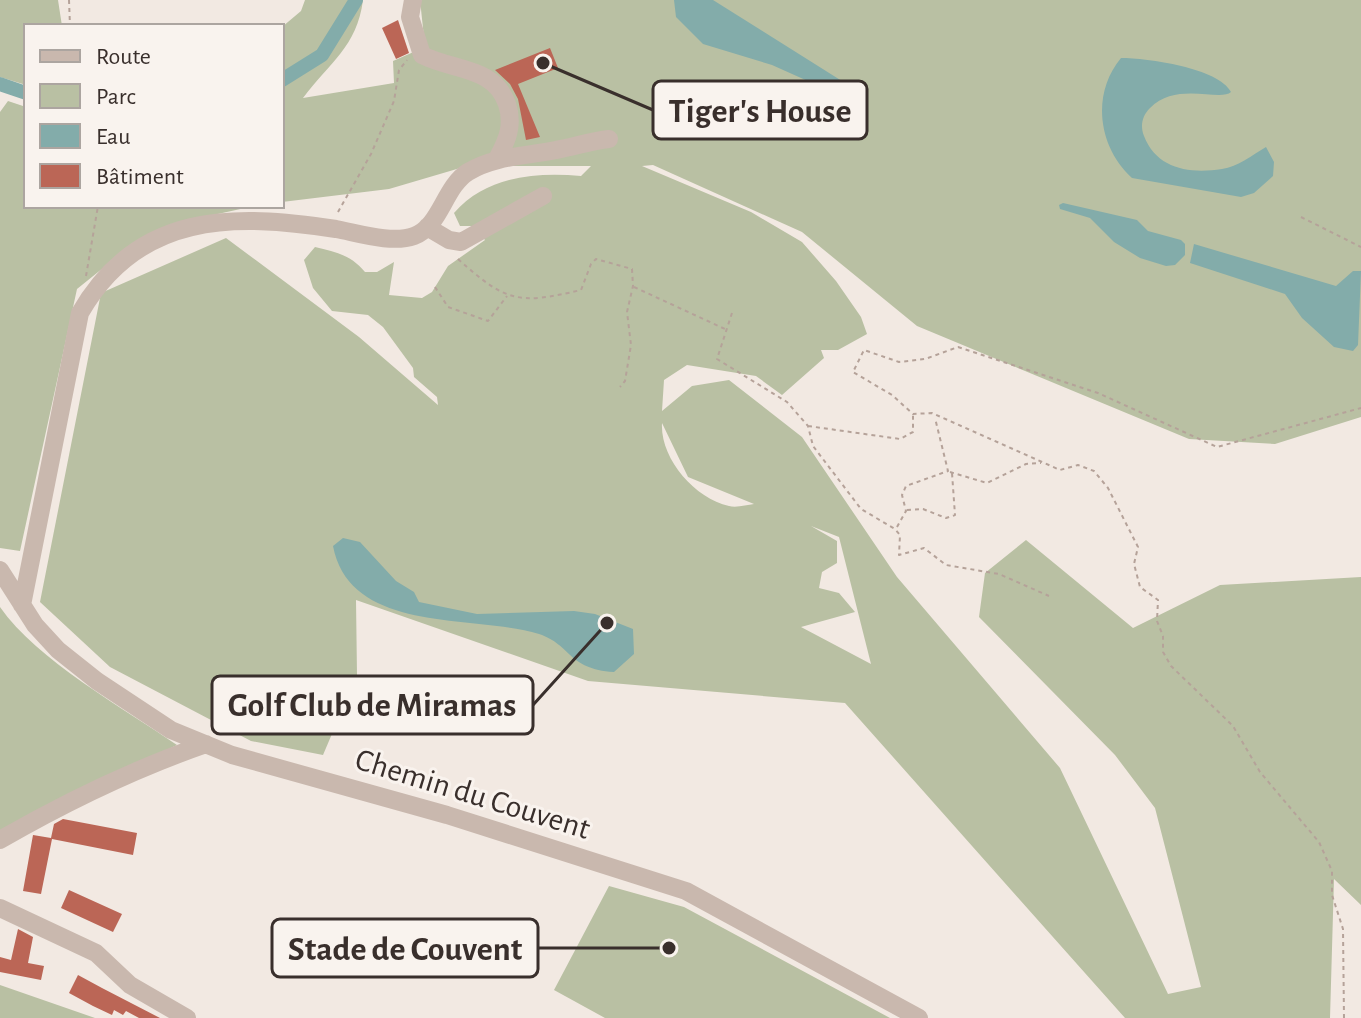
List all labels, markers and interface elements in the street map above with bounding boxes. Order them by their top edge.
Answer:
legend [24,24,284,208]
text: Route [96,45,151,69]
callout: Tiger's House [653,81,867,139]
text: Parc [96,85,136,109]
text: Tiger's House [669,95,851,129]
text: Eau [96,125,130,149]
text: Bâtiment [96,165,184,189]
callout: Golf Club de Miramas [212,676,533,734]
text: Golf Club de Miramas [228,689,516,723]
street label: Chemin du Couvent [352,743,594,845]
callout: Stade de Couvent [272,919,538,977]
text: Stade de Couvent [288,933,523,967]

